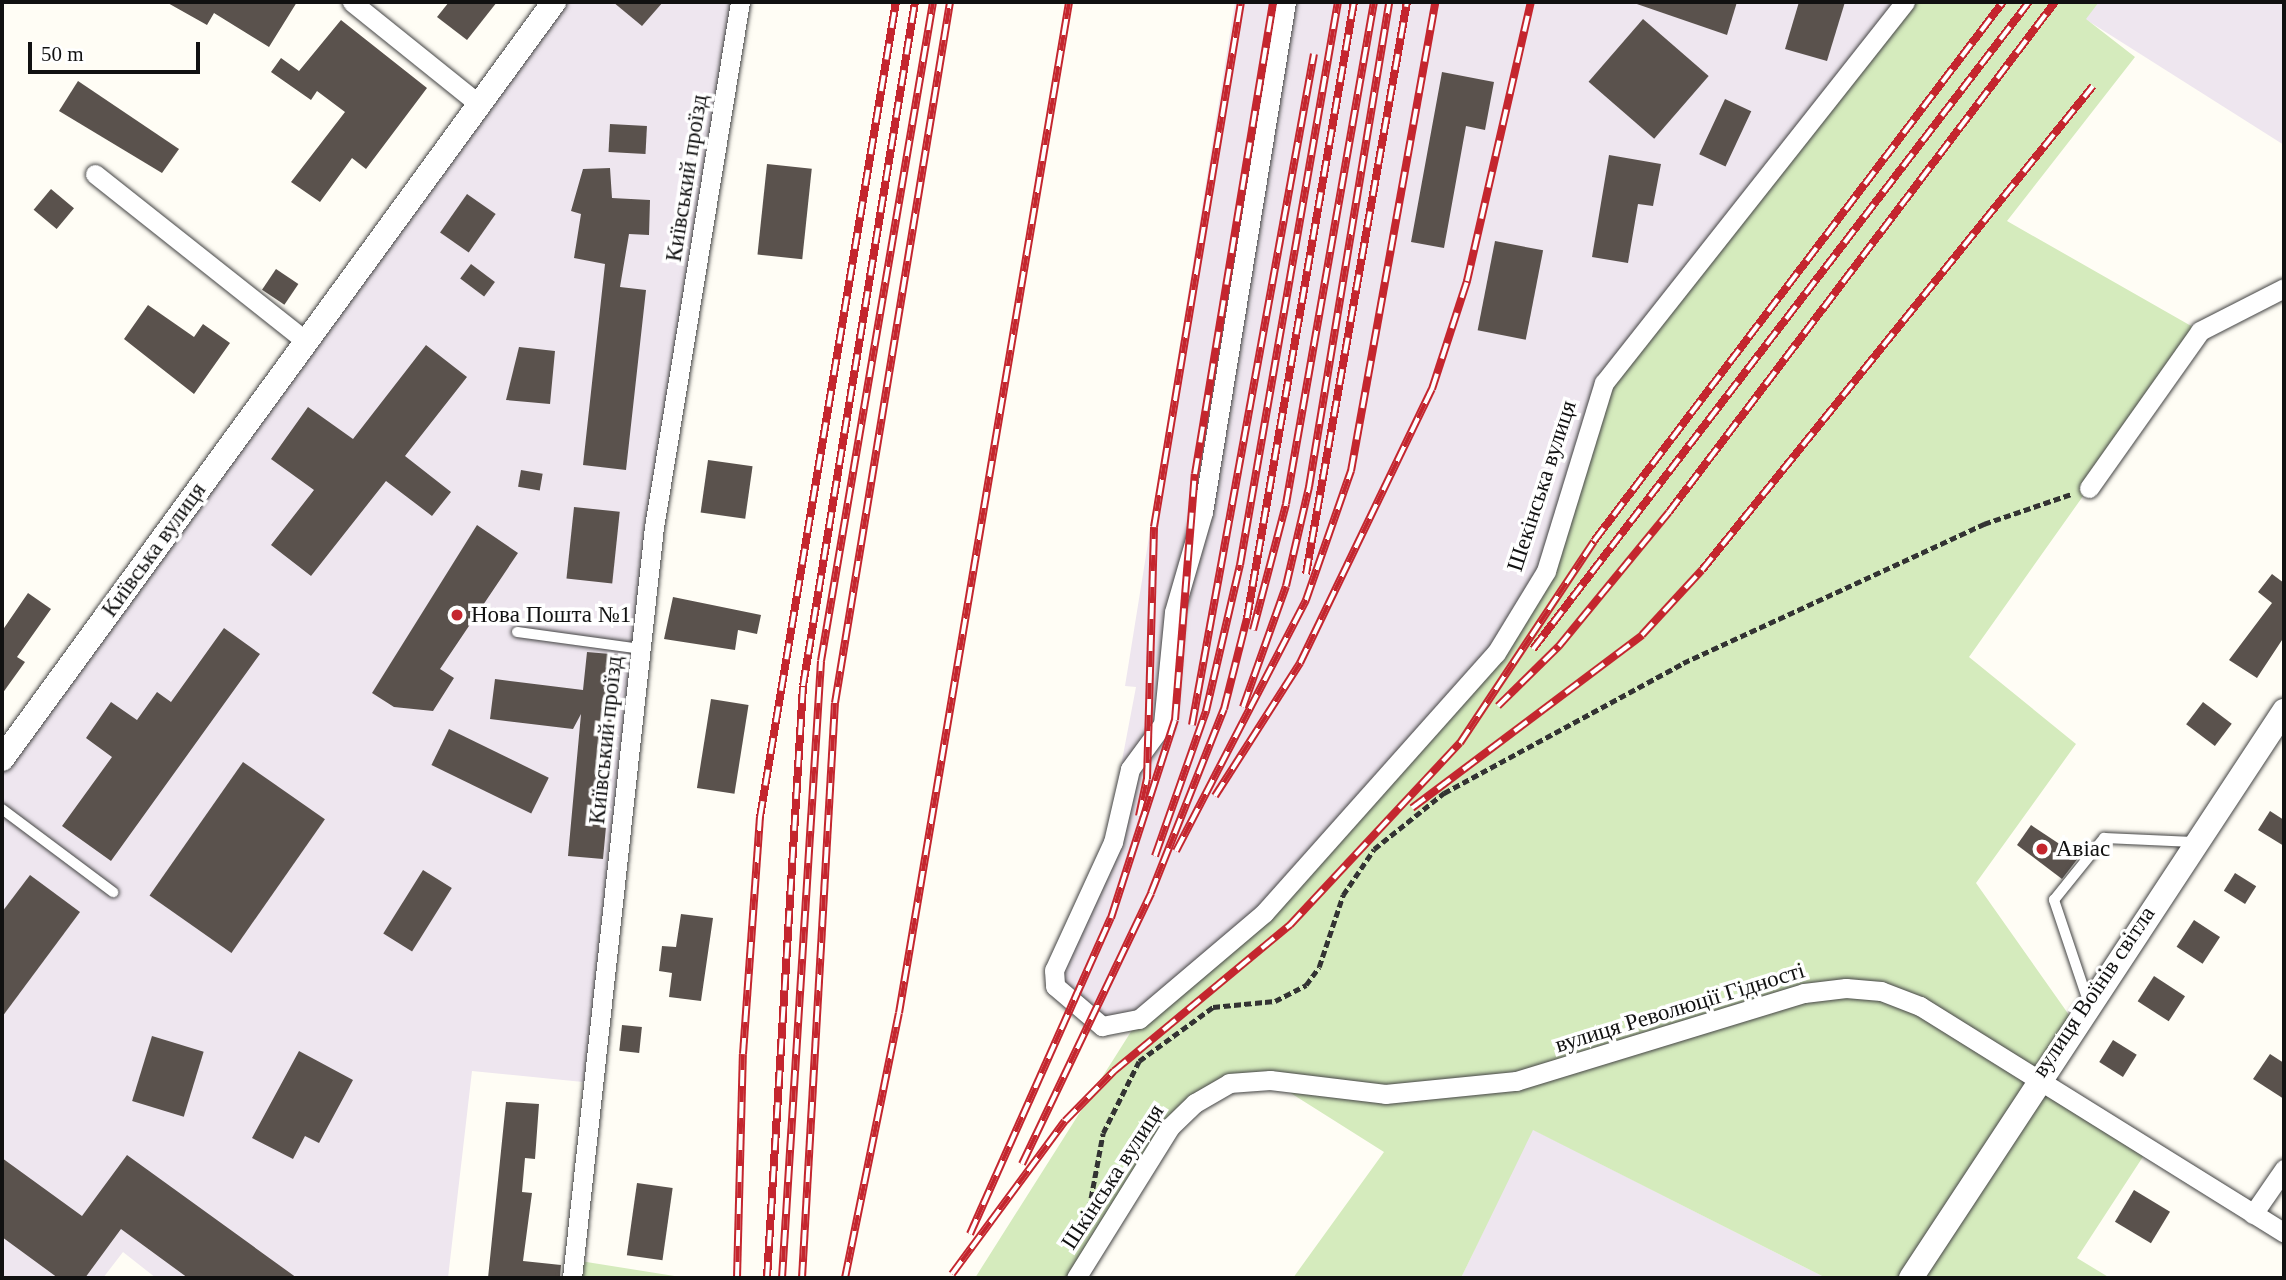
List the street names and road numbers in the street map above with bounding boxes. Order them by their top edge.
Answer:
street label: Київський проїзд [660,92,714,264]
street label: Шекінська вулиця [1501,397,1583,575]
street label: Київська вулиця [96,477,212,623]
street label: Київський проїзд [583,654,629,826]
street label: вулиця Воїнів світла [2027,901,2161,1083]
street label: вулиця Революції Гідності [1552,957,1808,1059]
street label: Шкінська вулиця [1056,1099,1170,1255]

